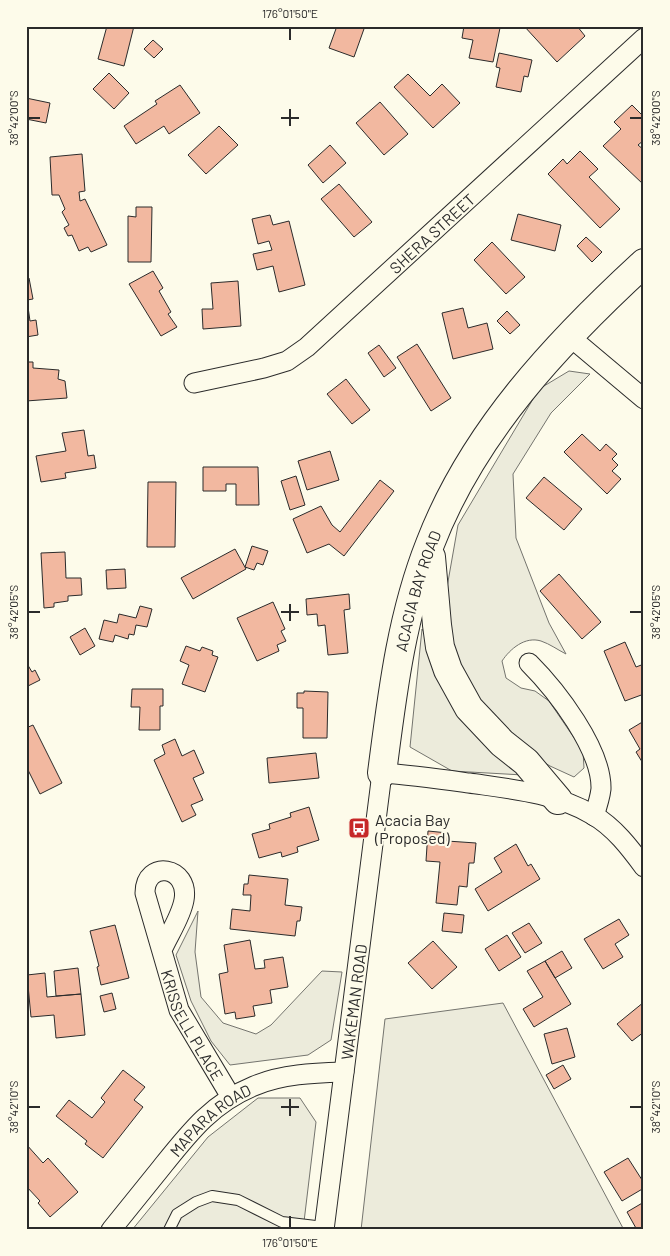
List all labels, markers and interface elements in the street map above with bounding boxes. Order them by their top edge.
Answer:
text: 176°01'50"E [262,6,318,20]
text: 38°42'00"S [6,90,20,146]
text: 38°42'00"S [648,90,662,146]
street label: SHERA STREET [385,189,478,277]
street label: ACACIA BAY ROAD [391,527,444,653]
text: 38°42'05"S [6,585,20,639]
text: 38°42'05"S [648,585,662,639]
place label: Acacia Bay (Proposed) [374,810,451,847]
bus stop icon: Acacia Bay (Proposed) [347,816,371,840]
street label: WAKEMAN ROAD [336,943,370,1061]
street label: KRISSELL PLACE [158,967,228,1083]
street label: MAPARA ROAD [165,1079,253,1160]
text: 38°42'10"S [6,1081,20,1133]
text: 38°42'10"S [648,1081,662,1133]
text: 176°01'50"E [262,1235,318,1249]

